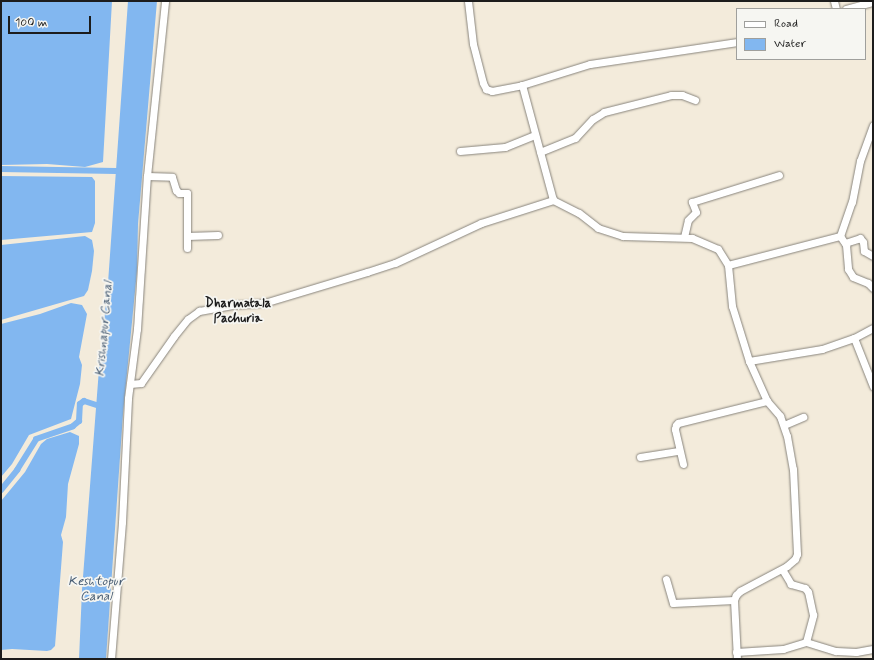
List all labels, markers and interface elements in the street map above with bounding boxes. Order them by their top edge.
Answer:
scale bar [10,8,93,34]
legend [736,8,866,60]
text: 100 m [15,15,47,31]
text: Road [774,16,798,32]
text: Water [774,36,806,52]
water label: Krishnapur Canal [93,282,117,376]
district label: Dharmatala Pachuria [205,297,271,328]
water label: Keshtopur Canal [68,575,124,606]

